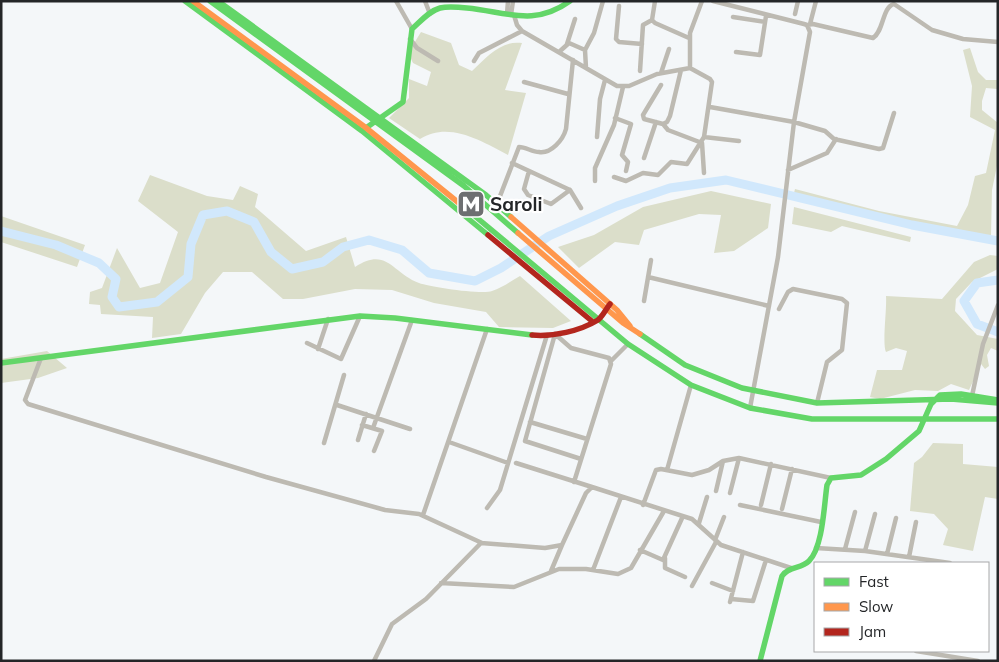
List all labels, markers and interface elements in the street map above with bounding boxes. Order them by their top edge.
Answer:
metro station icon: Saroli [456,189,486,219]
place label: Saroli [490,192,543,216]
legend [814,562,989,652]
text: Fast [859,572,889,591]
text: Slow [859,597,893,616]
text: Jam [859,622,886,641]

